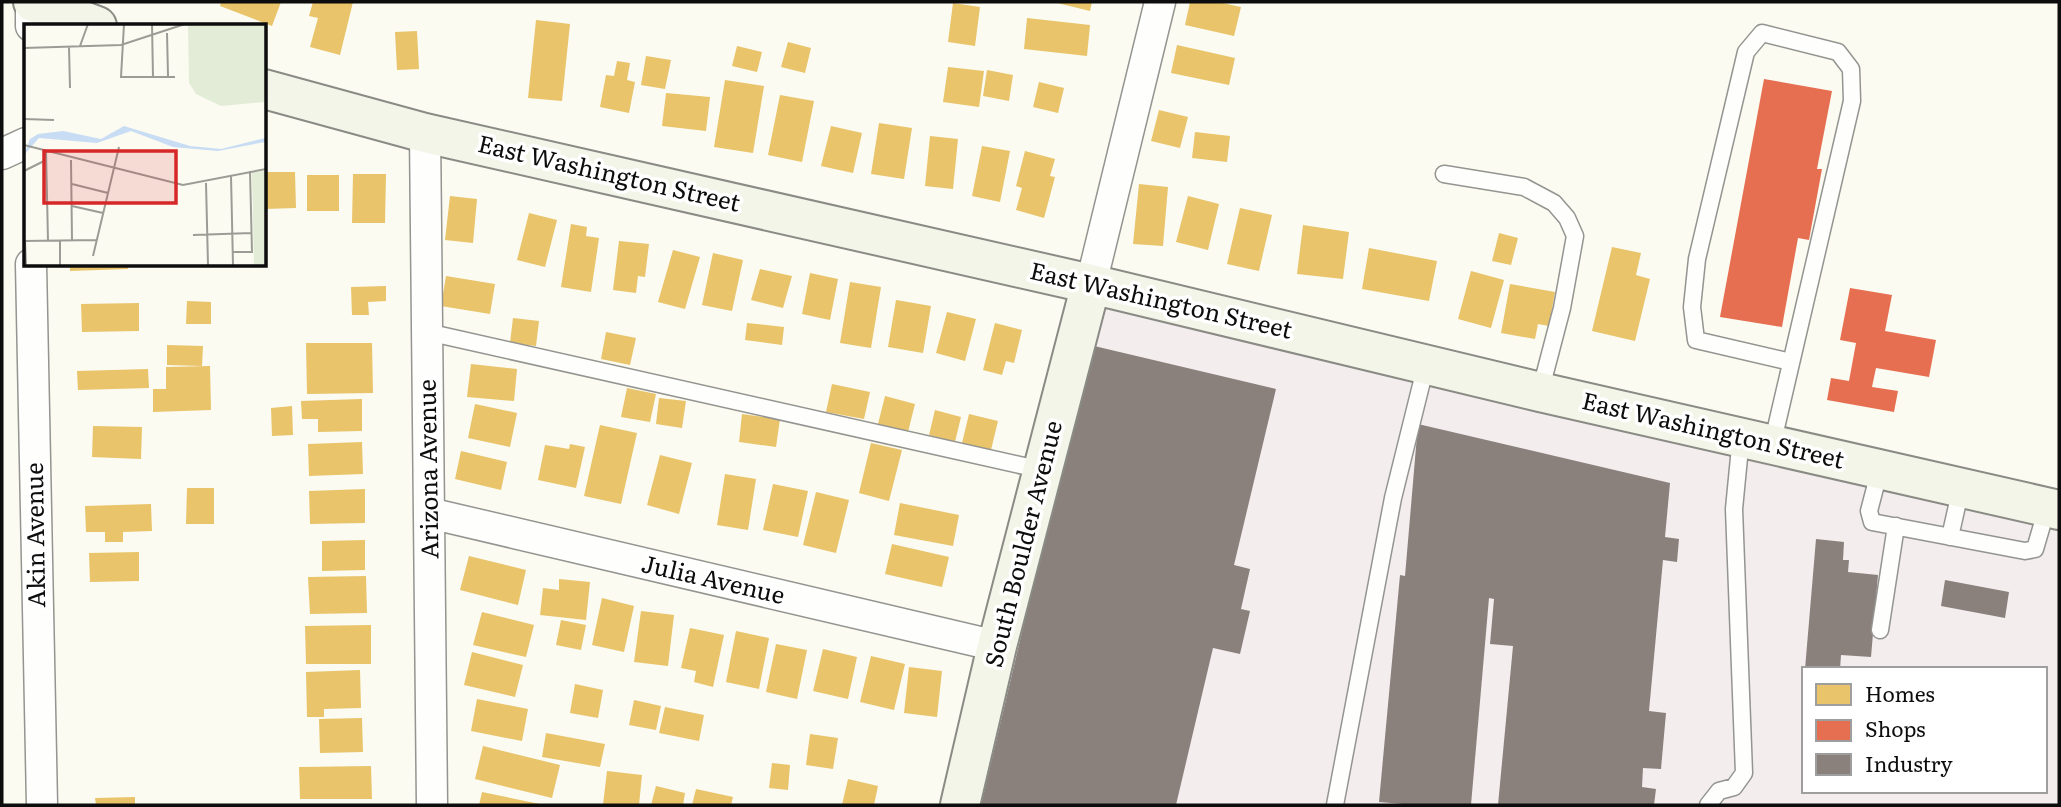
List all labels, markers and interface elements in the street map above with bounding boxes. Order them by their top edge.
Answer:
inset map [24,24,266,266]
street label: East Washington Street [475,124,745,219]
street label: East Washington Street [1027,251,1297,346]
street label: Arizona Avenue [407,379,446,559]
street label: East Washington Street [1579,381,1849,476]
street label: South Boulder Avenue [974,416,1069,670]
street label: Akin Avenue [15,462,52,608]
street label: Julia Avenue [639,544,789,611]
legend [1802,667,2047,793]
text: Homes [1865,677,1935,708]
text: Shops [1865,712,1926,743]
text: Industry [1865,747,1953,778]

